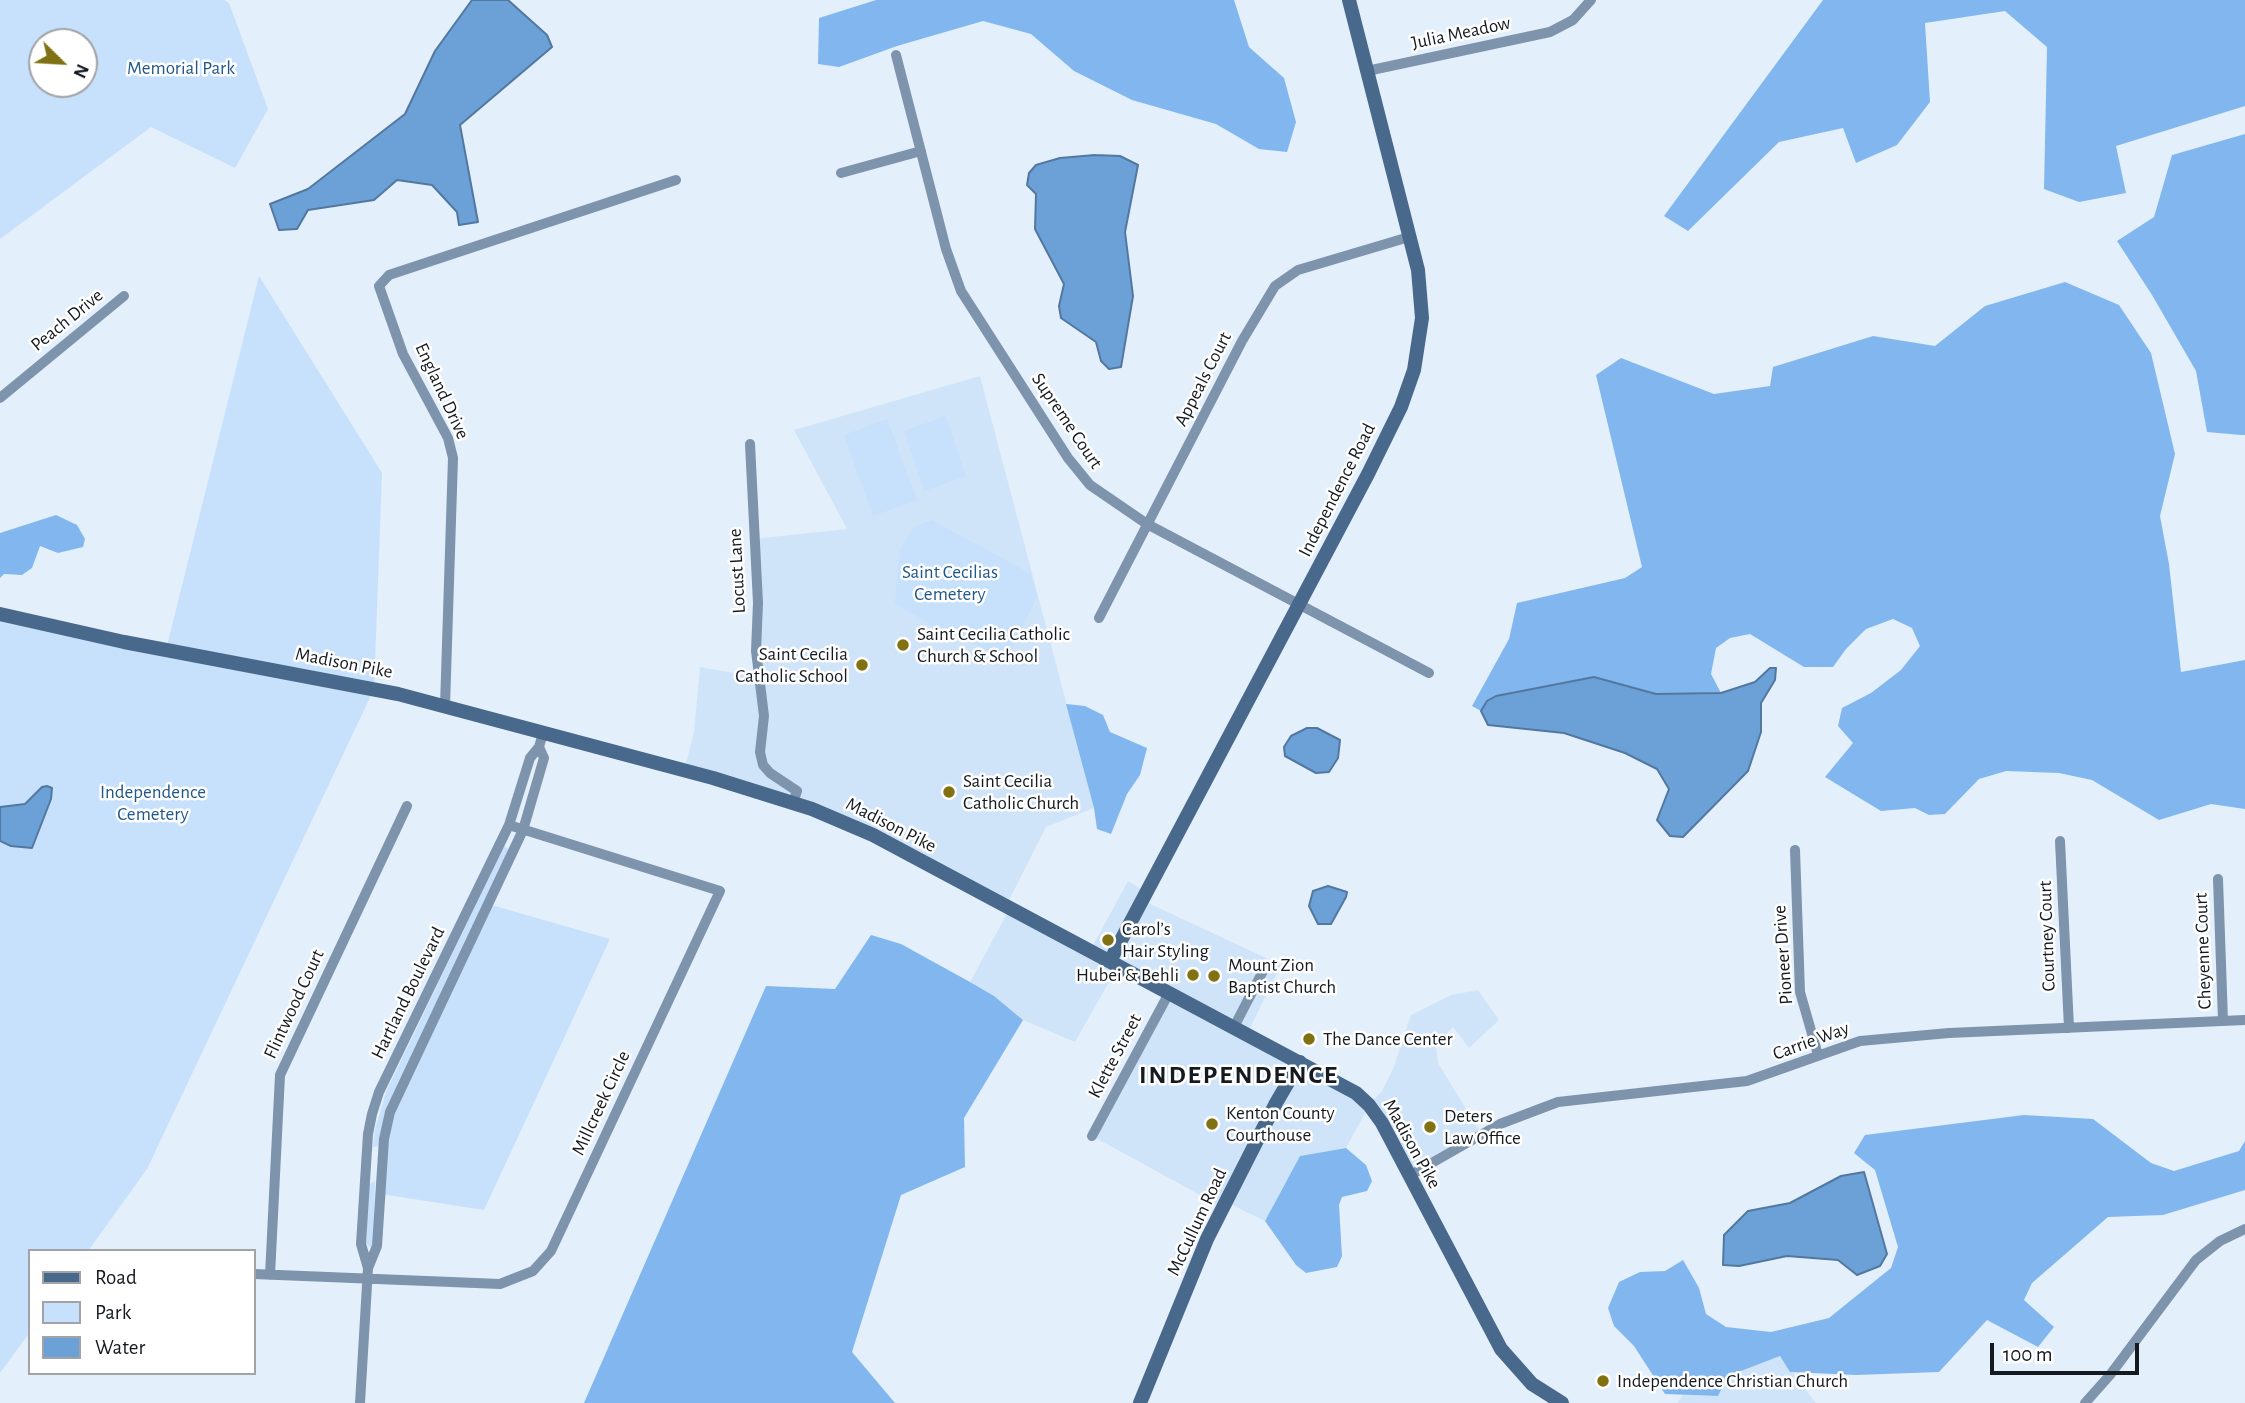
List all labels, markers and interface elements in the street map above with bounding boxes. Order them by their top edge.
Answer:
street label: Julia Meadow [1410,11,1512,55]
north arrow [28,28,98,98]
park label: Memorial Park [127,57,235,79]
text: N [69,61,92,81]
street label: Peach Drive [26,284,108,356]
street label: Appeals Court [1169,328,1237,430]
street label: England Drive [410,339,474,443]
street label: Supreme Court [1027,369,1107,473]
street label: Independence Road [1293,419,1381,561]
street label: Locust Lane [723,528,751,614]
park label: Saint Cecilias Cemetery [902,561,998,605]
place label: Saint Cecilia Catholic Church & School [917,623,1070,667]
marker: Saint Cecilia Catholic Church & School [895,637,911,653]
street label: Madison Pike [293,642,395,684]
place label: Saint Cecilia Catholic School [735,643,848,687]
marker: Saint Cecilia Catholic School [854,657,870,673]
place label: Saint Cecilia Catholic Church [963,770,1079,814]
park label: Independence Cemetery [100,781,206,825]
marker: Saint Cecilia Catholic Church [941,784,957,800]
street label: Madison Pike [842,792,940,858]
street label: Courtney Court [2034,880,2060,992]
street label: Cheyenne Court [2190,892,2216,1010]
street label: Pioneer Drive [1768,904,1798,1006]
place label: Carol’s Hair Styling [1122,918,1209,962]
street label: Hartland Boulevard [366,923,450,1063]
marker: Carol’s Hair Styling [1100,932,1116,948]
street label: Flintwood Court [259,946,329,1062]
place label: Mount Zion Baptist Church [1228,954,1336,998]
place label: Hubei & Behli [1076,964,1179,986]
marker: Hubei & Behli [1185,967,1201,983]
marker: Mount Zion Baptist Church [1206,968,1222,984]
street label: Klette Street [1083,1010,1147,1102]
street label: Carrie Way [1770,1017,1852,1065]
place label: The Dance Center [1323,1028,1453,1050]
marker: The Dance Center [1301,1031,1317,1047]
street label: Millcreek Circle [567,1047,635,1159]
district label: INDEPENDENCE [1140,1059,1338,1091]
street label: Madison Pike [1378,1095,1446,1193]
place label: Kenton County Courthouse [1226,1102,1335,1146]
place label: Deters Law Office [1444,1105,1521,1149]
marker: Kenton County Courthouse [1204,1116,1220,1132]
marker: Deters Law Office [1422,1119,1438,1135]
street label: McCullum Road [1162,1164,1232,1280]
legend [28,1249,256,1375]
text: Road [95,1267,137,1288]
text: Park [95,1302,131,1323]
scale bar [1993,1330,2142,1374]
text: Water [95,1337,145,1358]
text: 100 m [2003,1344,2053,1365]
place label: Independence Christian Church [1617,1370,1848,1392]
marker: Independence Christian Church [1595,1373,1611,1389]

